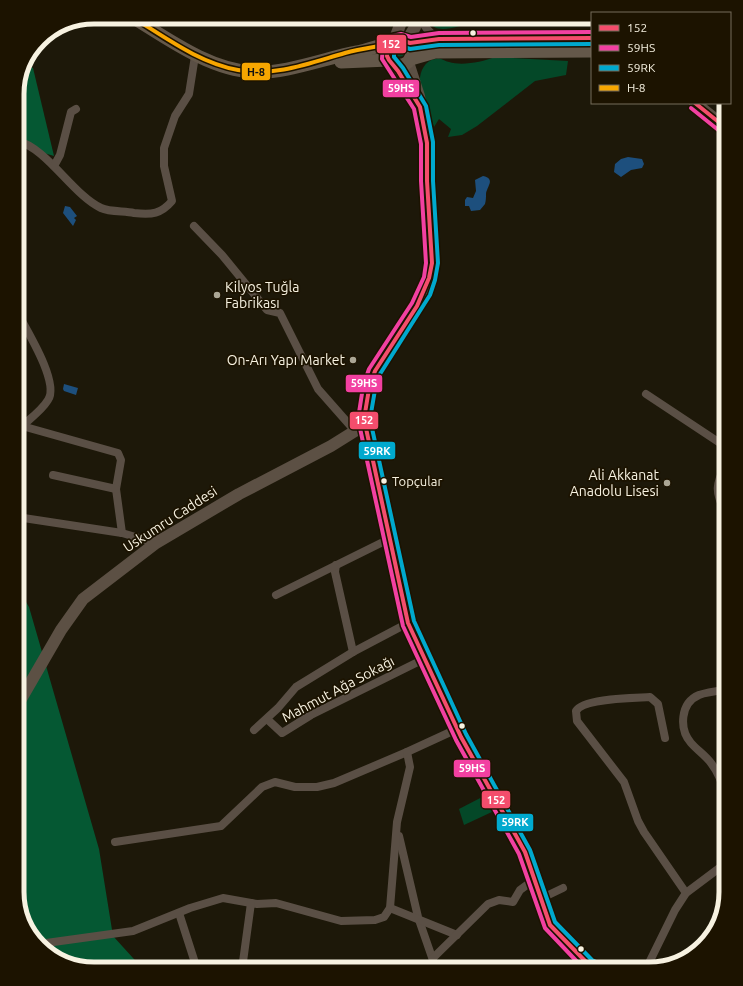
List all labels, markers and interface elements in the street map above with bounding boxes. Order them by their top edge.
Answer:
legend [591,12,731,104]
text: 152 [627,21,647,34]
unlabelled marker [468,28,478,38]
line badge: 152 [376,34,407,54]
text: 152 [382,38,400,50]
text: 59HS [627,41,655,54]
text: 59RK [627,61,656,74]
line badge: H-8 [241,62,271,81]
text: H-8 [247,66,265,78]
line badge: 59HS [382,79,420,98]
text: H-8 [627,81,646,94]
text: 59HS [388,82,414,94]
place label: Kilyos Tuğla Fabrikası [225,279,299,311]
marker: Kilyos Tuğla Fabrikası [212,290,222,300]
place label: On-Arı Yapı Market [227,352,345,368]
marker: On-Arı Yapı Market [348,355,358,365]
line badge: 59HS [345,374,383,393]
text: 59HS [351,377,377,389]
line badge: 152 [349,411,379,430]
text: 152 [355,414,373,426]
line badge: 59RK [358,441,396,460]
text: 59RK [364,445,391,457]
place label: Ali Akkanat Anadolu Lisesi [570,467,659,499]
place label: Topçular [392,474,442,488]
marker: Topçular [379,476,389,486]
marker: Ali Akkanat Anadolu Lisesi [662,478,672,488]
street label: Uskumru Caddesi [120,483,220,555]
street label: Mahmut Ağa Sokağı [279,653,397,725]
unlabelled marker [457,721,467,731]
line badge: 59HS [453,759,491,778]
text: 59HS [459,762,485,774]
line badge: 152 [481,790,511,809]
text: 152 [487,794,505,806]
line badge: 59RK [496,813,534,832]
text: 59RK [502,816,529,828]
unlabelled marker [576,944,586,954]

